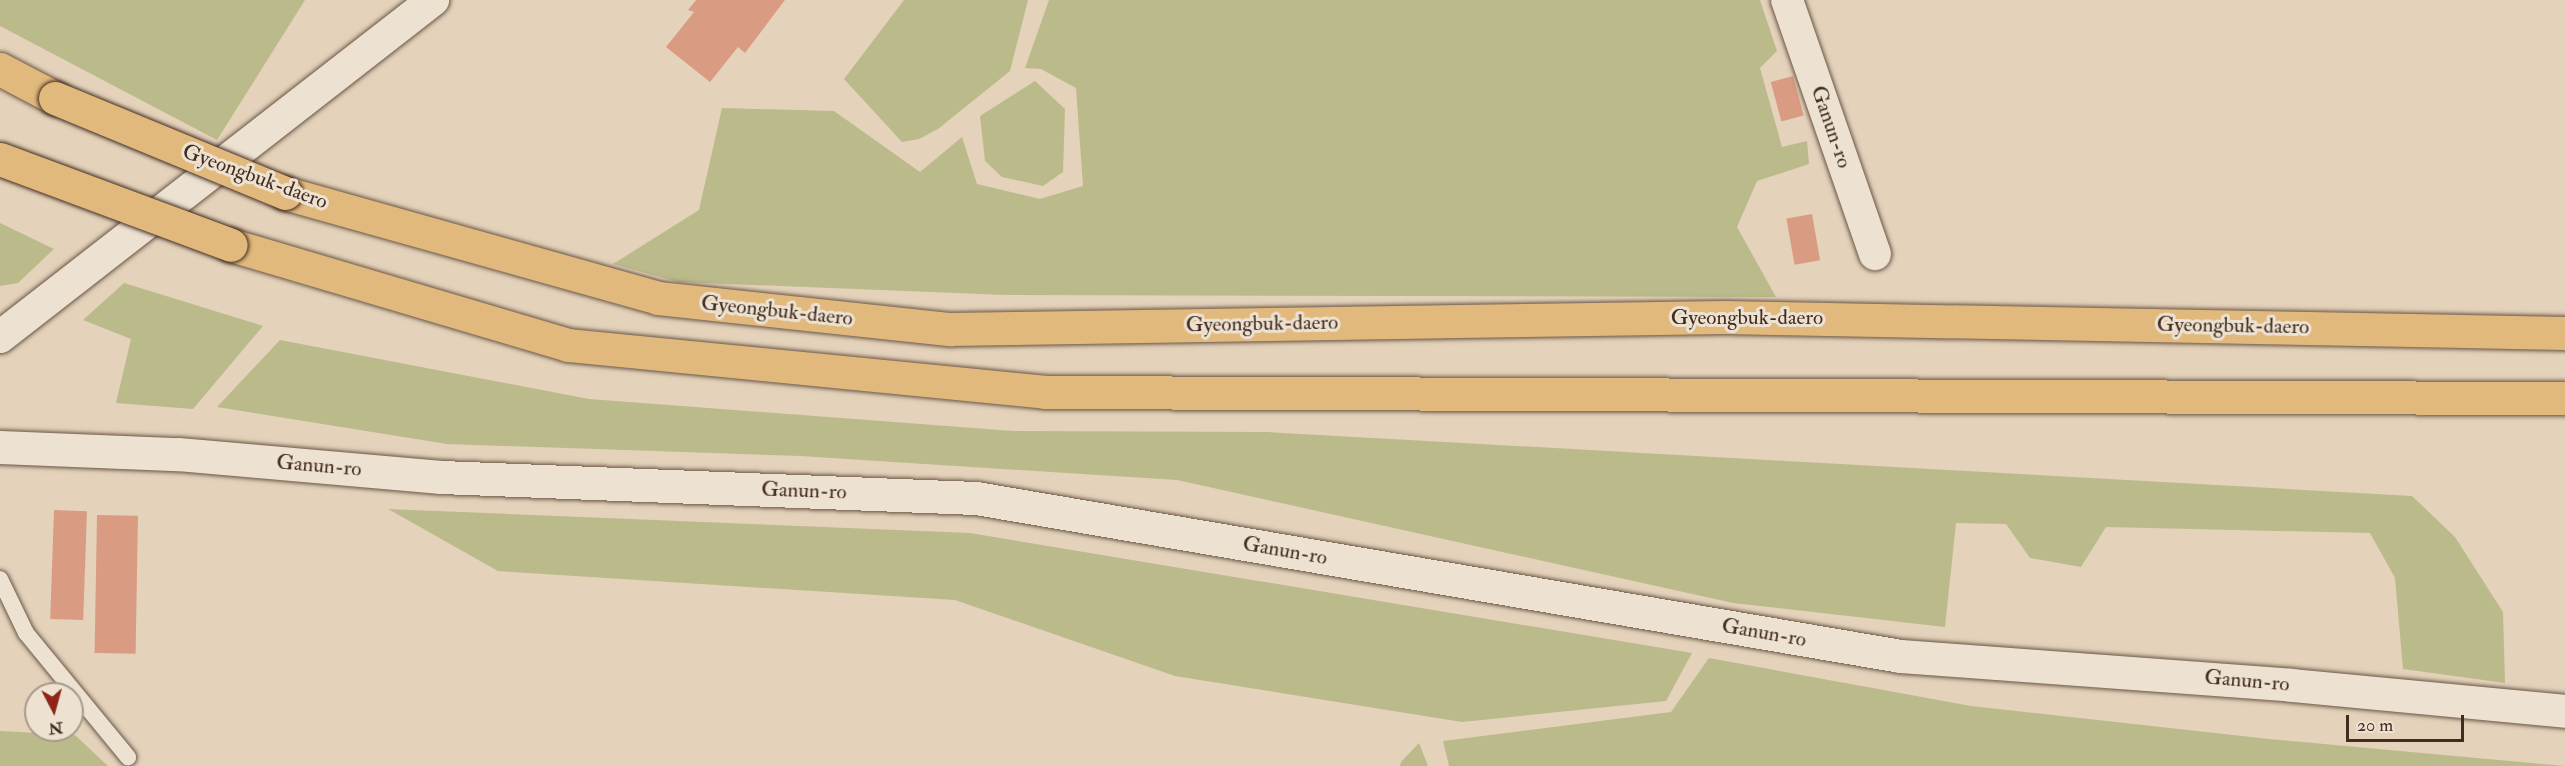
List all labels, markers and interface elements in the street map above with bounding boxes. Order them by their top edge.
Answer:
street label: Ganun-ro [1805,83,1857,171]
street label: Gyeongbuk-daero [179,139,331,215]
street label: Gyeongbuk-daero [700,291,854,331]
street label: Gyeongbuk-daero [1671,305,1823,331]
street label: Gyeongbuk-daero [1186,310,1338,338]
street label: Gyeongbuk-daero [2157,312,2309,340]
street label: Ganun-ro [275,450,363,482]
street label: Ganun-ro [761,477,847,505]
street label: Ganun-ro [1241,531,1329,571]
street label: Ganun-ro [1720,613,1808,653]
street label: Ganun-ro [2203,665,2291,697]
north arrow [24,682,84,742]
scale bar [2349,703,2468,741]
text: 20 m [2357,714,2393,737]
text: N [48,717,64,739]

